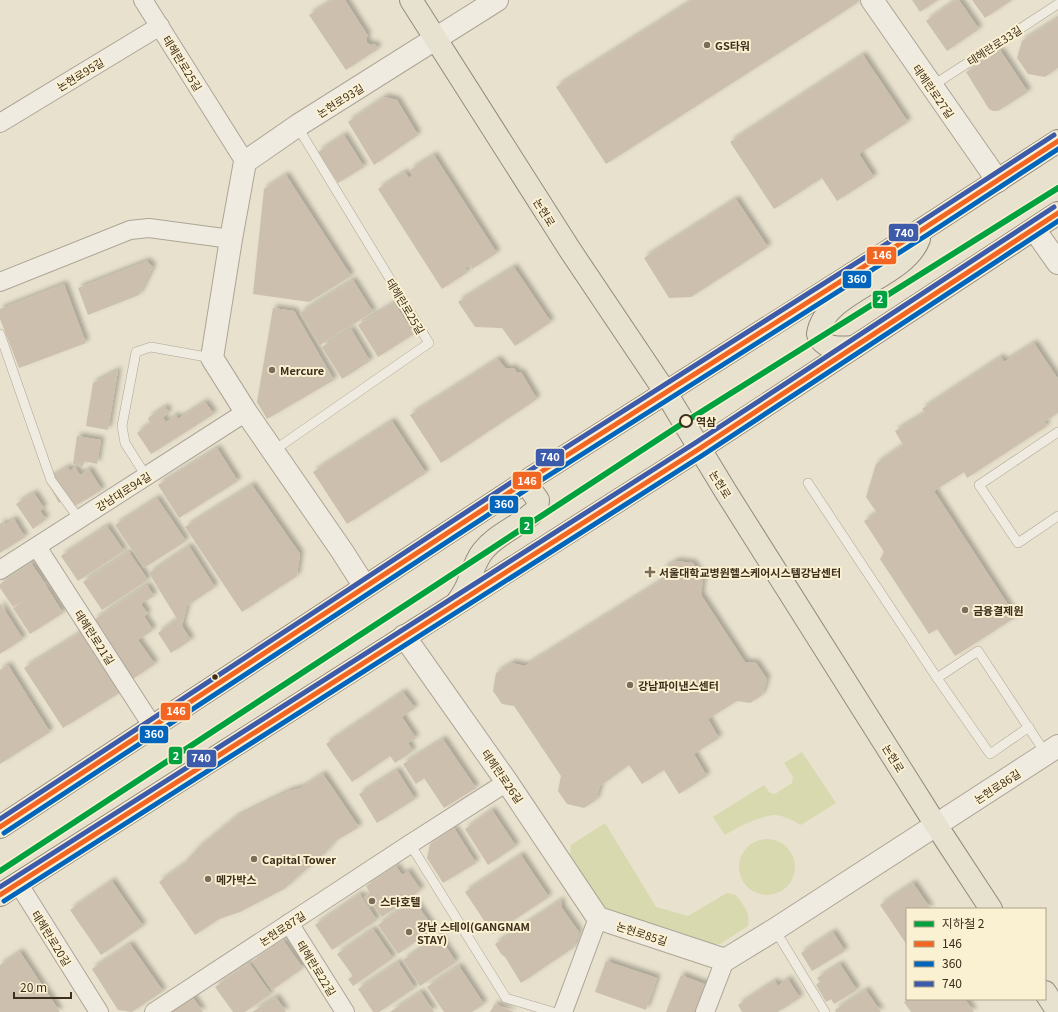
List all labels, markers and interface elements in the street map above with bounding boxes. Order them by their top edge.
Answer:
street label: 테헤란로33길 [963,21,1025,69]
street label: 테헤란로25길 [160,32,206,94]
place label: GS타워 [715,37,750,53]
marker: GS타워 [702,40,712,50]
street label: 논현로95길 [53,54,107,94]
street label: 테헤란로27길 [909,61,959,121]
street label: 논현로93길 [313,79,367,121]
street label: 논현로 [530,195,560,229]
line badge: 740 [888,223,919,242]
text: 740 [894,224,914,240]
line badge: 146 [866,246,897,265]
text: 146 [872,246,892,262]
line badge: 360 [842,270,872,289]
text: 360 [847,270,867,286]
street label: 테헤란로25길 [383,275,429,337]
line badge: 2 [872,290,888,309]
text: 2 [877,290,883,306]
place label: Mercure [280,362,324,378]
marker: Mercure [267,365,277,375]
place label: 역삼 [696,413,716,429]
marker: 역삼 [679,414,693,428]
line badge: 740 [535,448,565,467]
text: 740 [540,448,560,464]
street label: 논현로 [706,467,736,501]
street label: 강남대로94길 [92,468,154,514]
line badge: 146 [512,471,542,490]
text: 146 [517,472,537,488]
line badge: 360 [489,495,519,514]
text: 360 [494,495,514,511]
line badge: 2 [519,516,534,535]
text: 2 [524,517,530,533]
place label: 서울대학교병원헬스케어시스템강남센터 [659,564,841,580]
marker: 서울대학교병원헬스케어시스템강남센터 [644,566,656,578]
place label: 금융결제원 [973,602,1024,618]
marker: 금융결제원 [960,605,970,615]
street label: 테헤란로21길 [71,606,119,668]
unlabelled marker [210,672,220,682]
place label: 강남파이낸스센터 [638,677,719,693]
marker: 강남파이낸스센터 [625,680,635,690]
line badge: 146 [160,702,191,721]
text: 146 [166,702,186,718]
line badge: 360 [139,725,169,744]
text: 360 [144,725,164,741]
street label: 논현로 [879,741,909,775]
line badge: 2 [168,746,183,765]
street label: 테헤란로26길 [478,746,528,806]
text: 2 [173,747,179,763]
line badge: 740 [186,749,217,768]
text: 740 [191,749,211,765]
street label: 논현로86길 [971,765,1023,807]
place label: Capital Tower [262,851,336,867]
marker: Capital Tower [249,854,259,864]
place label: 메가박스 [216,871,256,887]
marker: 메가박스 [203,874,213,884]
place label: 스타호텔 [380,893,420,909]
marker: 스타호텔 [367,896,377,906]
street label: 테헤란로20길 [29,907,75,969]
street label: 논현로87길 [256,907,308,949]
legend [906,908,1046,1000]
text: 지하철 2 [942,914,985,931]
street label: 논현로85길 [614,917,670,949]
place label: 강남 스테이(GANGNAM STAY) [417,918,530,947]
marker: 강남 스테이(GANGNAM STAY) [404,927,414,937]
text: 146 [942,934,962,951]
street label: 테헤란로22길 [294,937,340,999]
text: 360 [942,954,962,971]
scale bar [14,974,71,1000]
text: 740 [942,974,962,991]
text: 20 m [20,978,47,995]

